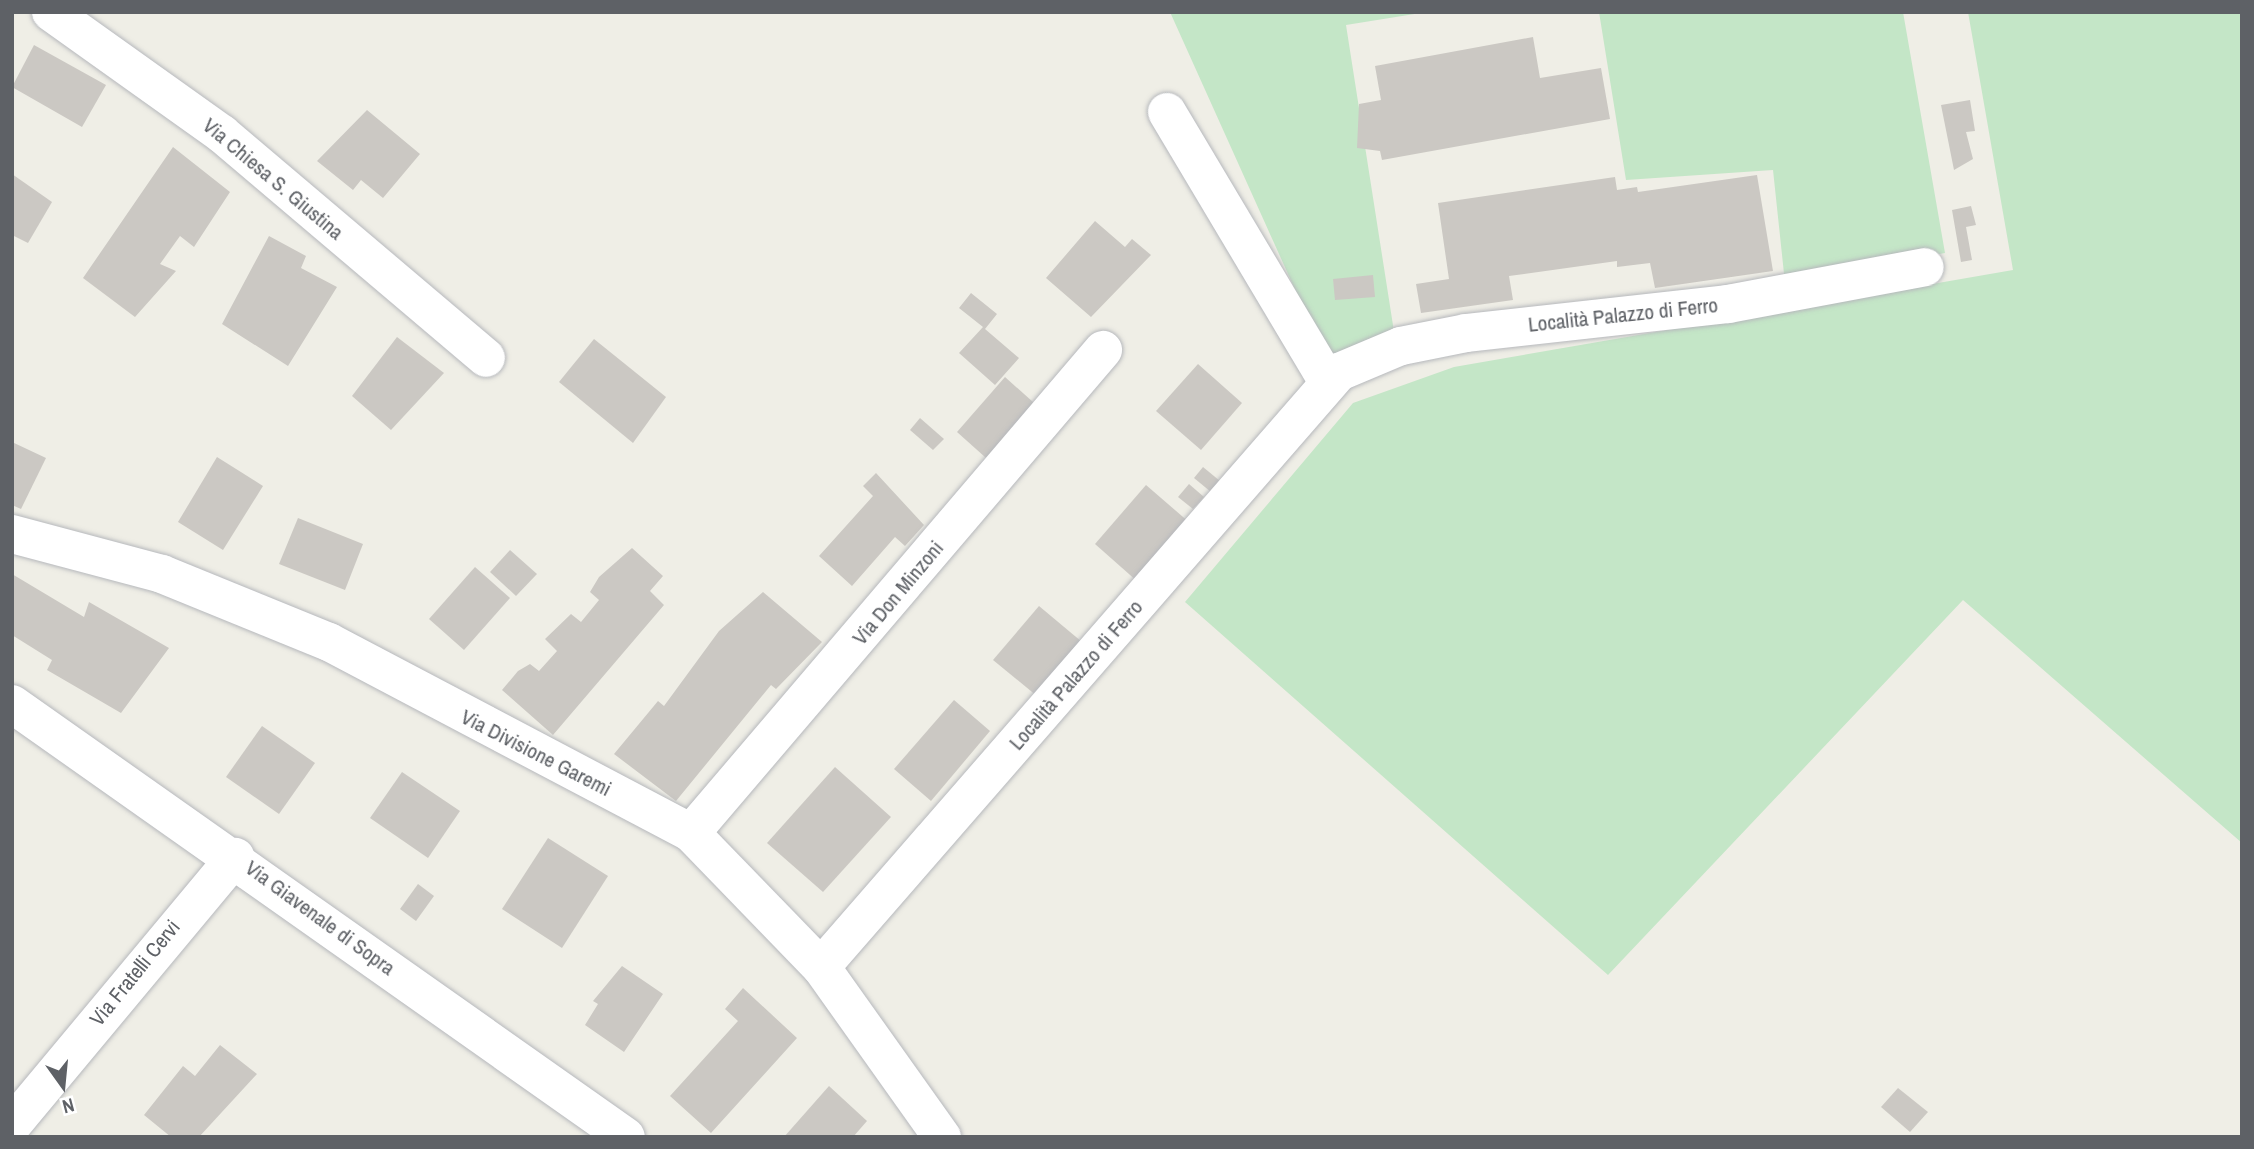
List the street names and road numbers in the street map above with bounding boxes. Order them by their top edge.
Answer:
street label: Via Chiesa S. Giustina [198,113,348,245]
street label: Località Palazzo di Ferro [1527,293,1719,337]
street label: Via Don Minzoni [847,536,949,650]
street label: Località Palazzo di Ferro [1004,595,1148,755]
street label: Via Divisione Garemi [457,704,615,802]
street label: Via Giavenale di Sopra [240,855,400,981]
street label: Via Fratelli Cervi [85,915,185,1031]

